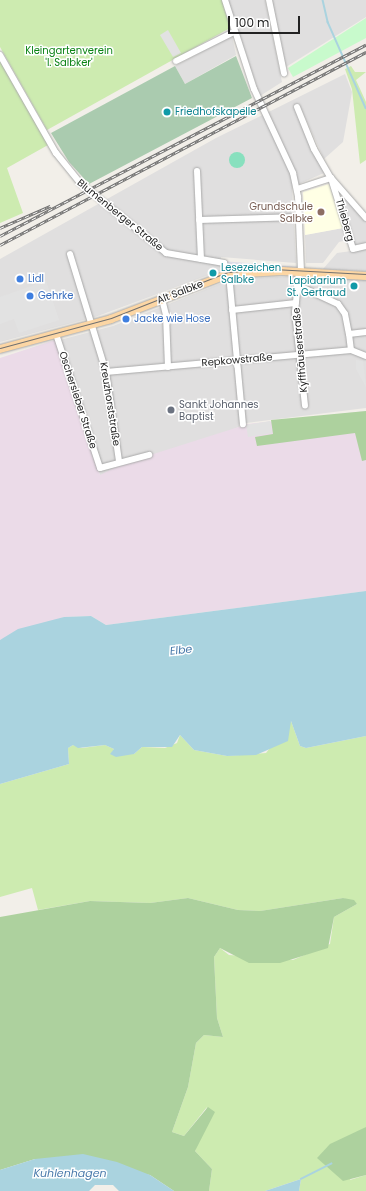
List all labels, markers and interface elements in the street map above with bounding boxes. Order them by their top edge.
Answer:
scale bar [230,8,302,34]
text: 100 m [235,14,269,31]
park label: Kleingartenverein 'I. Salbker' [25,44,113,68]
place label: Friedhofskapelle [175,106,256,118]
marker: Friedhofskapelle [162,107,172,117]
street label: Blumenberger Straße [75,177,165,253]
street label: Thieberg [333,197,357,243]
place label: Grundschule Salbke [249,200,313,224]
marker: Grundschule Salbke [316,207,326,217]
place label: Lesezeichen Salbke [221,261,281,284]
marker: Lesezeichen Salbke [208,268,218,278]
place label: Lidl [28,273,44,285]
marker: Lidl [15,274,25,284]
place label: Lapidarium St. Gertraud [287,274,346,298]
street label: Alt Salbke [155,278,205,306]
marker: Lapidarium St. Gertraud [349,281,359,291]
place label: Gehrke [38,290,73,302]
marker: Gehrke [25,291,35,301]
street label: Kyffhäuserstraße [290,307,310,393]
place label: Jacke wie Hose [134,313,210,325]
marker: Jacke wie Hose [121,314,131,324]
street label: Oschersleber Straße [57,350,99,450]
street label: Repkowstraße [201,351,273,369]
street label: Kreuzhorststraße [97,361,123,447]
place label: Sankt Johannes Baptist [179,398,259,422]
marker: Sankt Johannes Baptist [166,405,176,415]
water label: Elbe [169,642,193,658]
water label: Kuhlenhagen [33,1166,107,1180]

